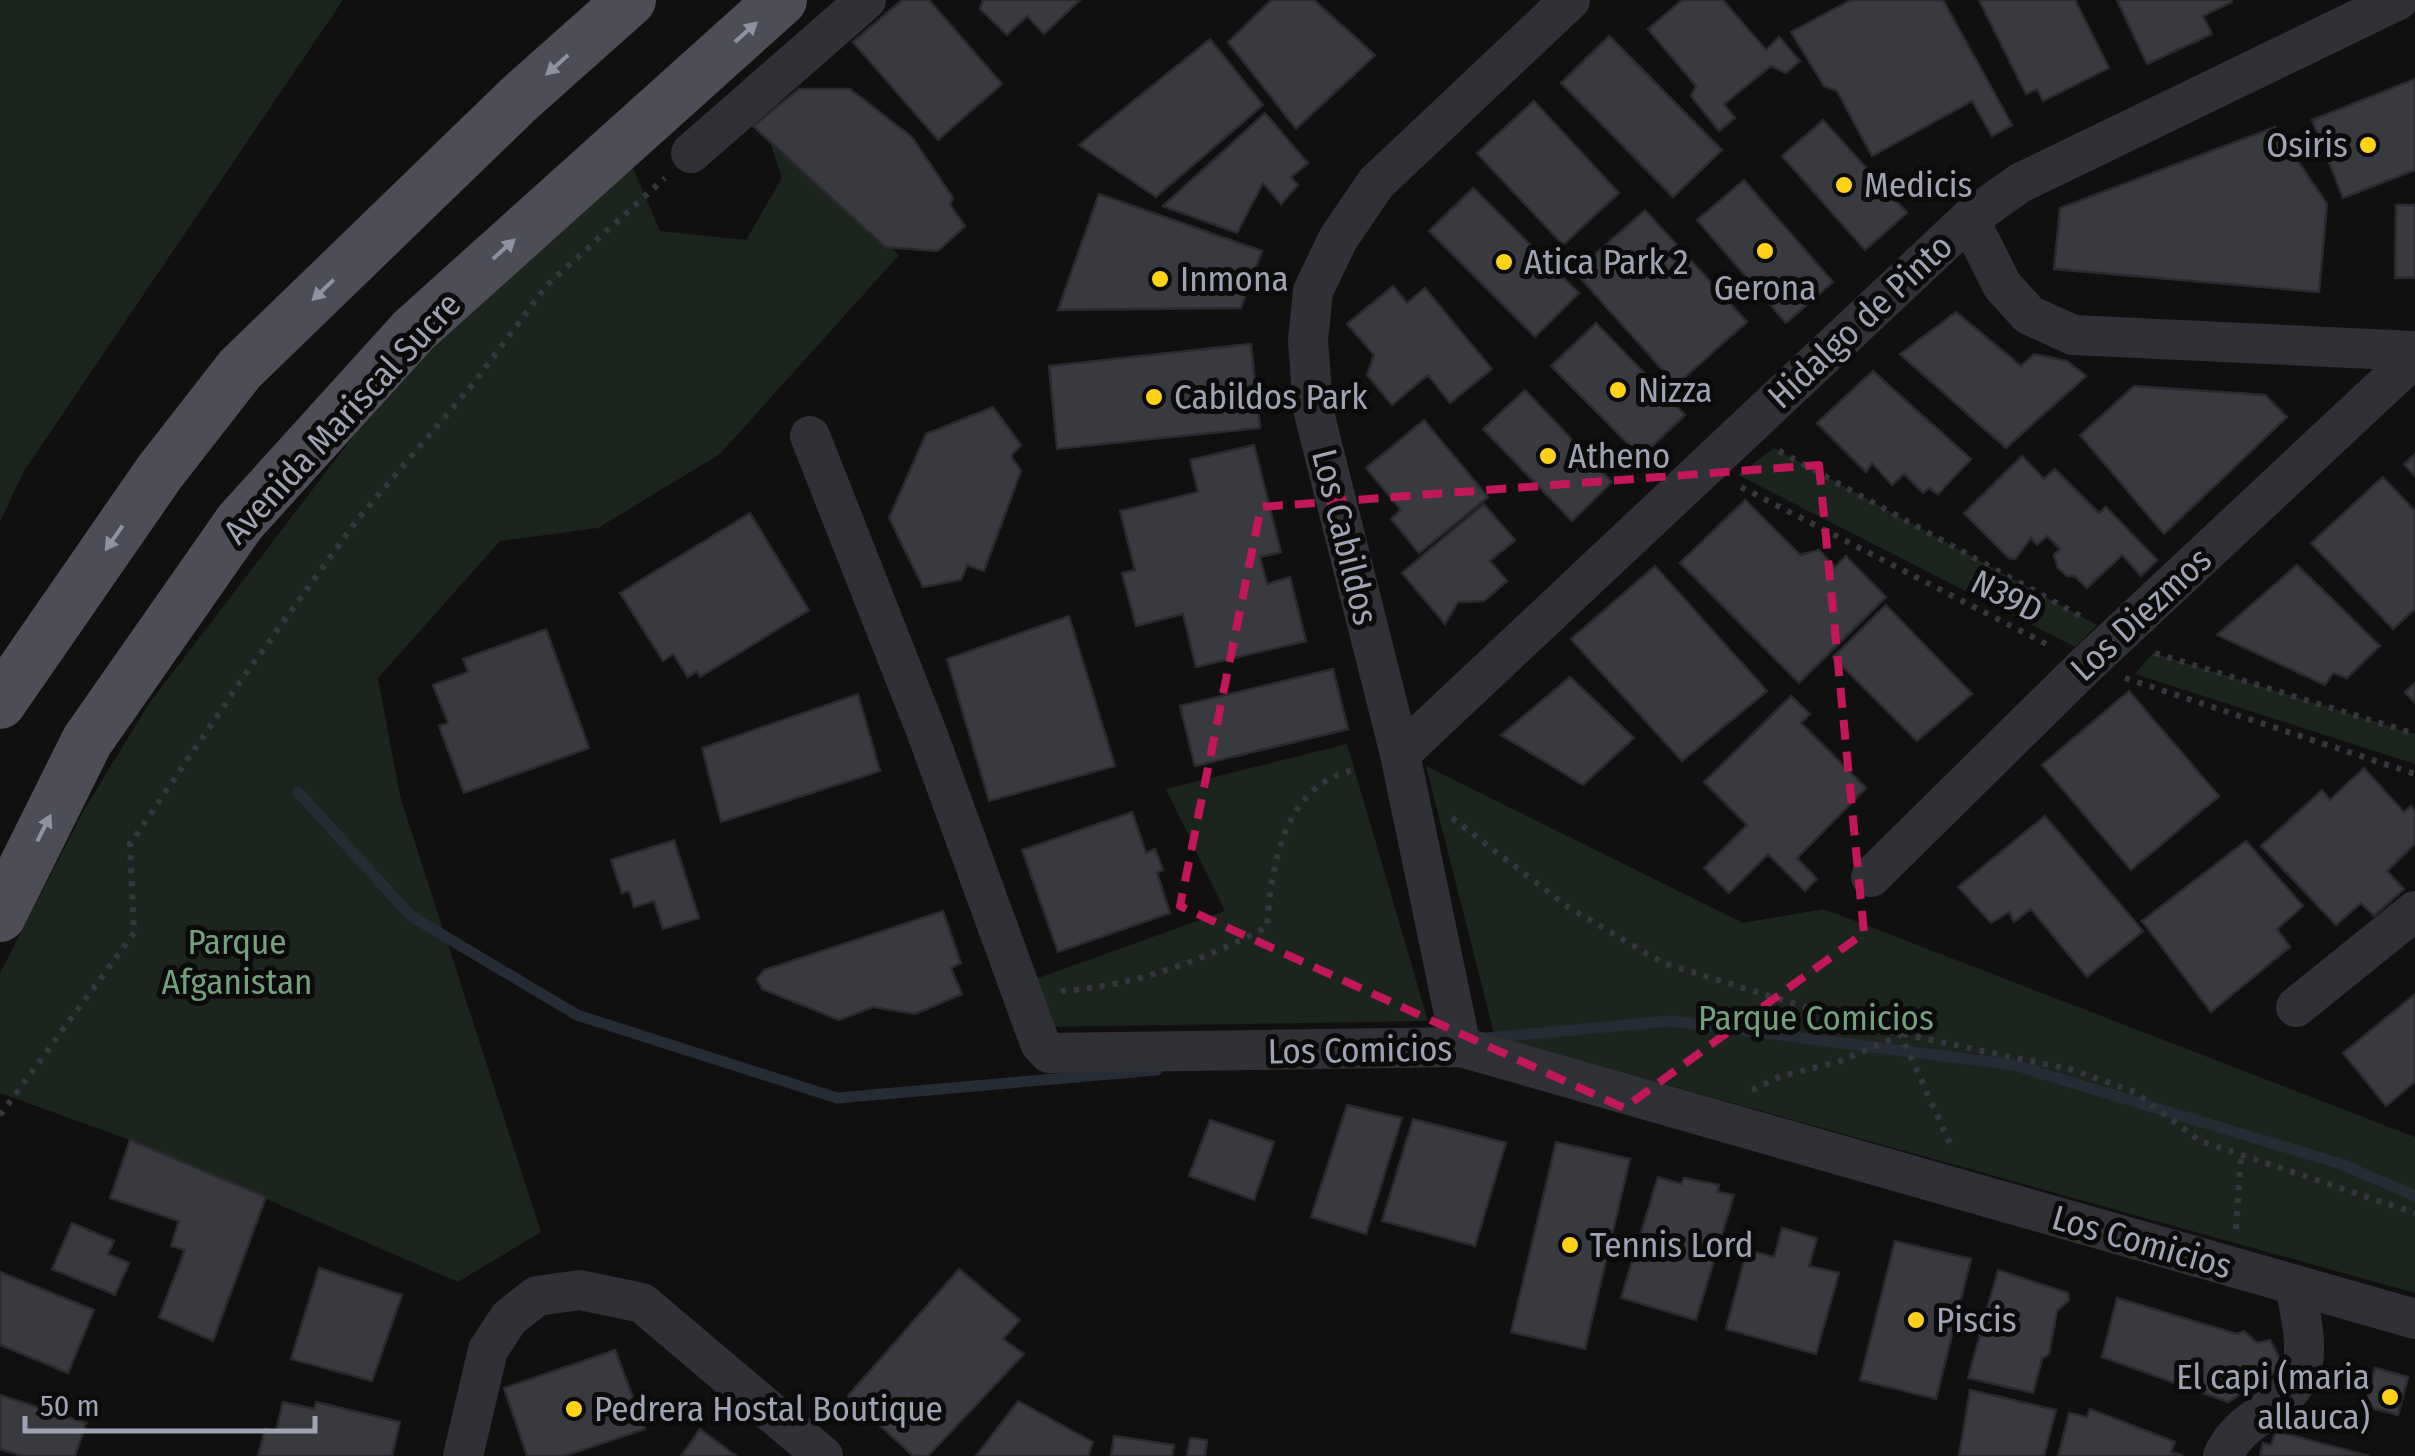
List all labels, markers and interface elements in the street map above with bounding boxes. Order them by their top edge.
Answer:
one-way arrow [733,21,758,43]
one-way arrow [545,53,569,76]
place label: Osiris [2266,124,2348,166]
marker: Osiris [2357,134,2379,156]
place label: Medicis [1864,164,1973,206]
marker: Medicis [1833,174,1855,196]
street label: Hidalgo de Pinto [1759,225,1961,417]
one-way arrow [491,238,516,260]
marker: Gerona [1754,240,1776,262]
place label: Atica Park 2 [1524,241,1689,283]
marker: Atica Park 2 [1493,251,1515,273]
place label: Inmona [1180,258,1289,300]
place label: Gerona [1714,267,1816,309]
marker: Inmona [1149,268,1171,290]
one-way arrow [311,278,335,301]
street label: Avenida Mariscal Sucre [215,284,469,552]
place label: Nizza [1638,369,1712,411]
place label: Cabildos Park [1174,376,1368,418]
marker: Nizza [1607,379,1629,401]
marker: Cabildos Park [1143,386,1165,408]
place label: Atheno [1568,435,1670,477]
street label: Los Cabildos [1303,445,1387,629]
marker: Atheno [1537,445,1559,467]
one-way arrow [105,524,124,551]
street label: Los Diezmos [2062,538,2220,690]
street label: N39D [1964,560,2050,632]
one-way arrow [35,814,52,843]
park label: Parque Afganistan [161,921,313,1003]
park label: Parque Comicios [1698,997,1934,1039]
street label: Los Comicios [1267,1027,1453,1073]
street label: Los Comicios [2047,1196,2237,1288]
place label: Tennis Lord [1590,1224,1754,1266]
marker: Tennis Lord [1559,1234,1581,1256]
place label: Piscis [1936,1299,2017,1341]
marker: Piscis [1905,1309,1927,1331]
place label: El capi (maria allauca) [2176,1356,2370,1438]
scale bar [25,1371,315,1433]
marker: El capi (maria allauca) [2379,1386,2401,1408]
text: 50 m [40,1388,100,1424]
place label: Pedrera Hostal Boutique [594,1388,943,1430]
marker: Pedrera Hostal Boutique [563,1398,585,1420]

